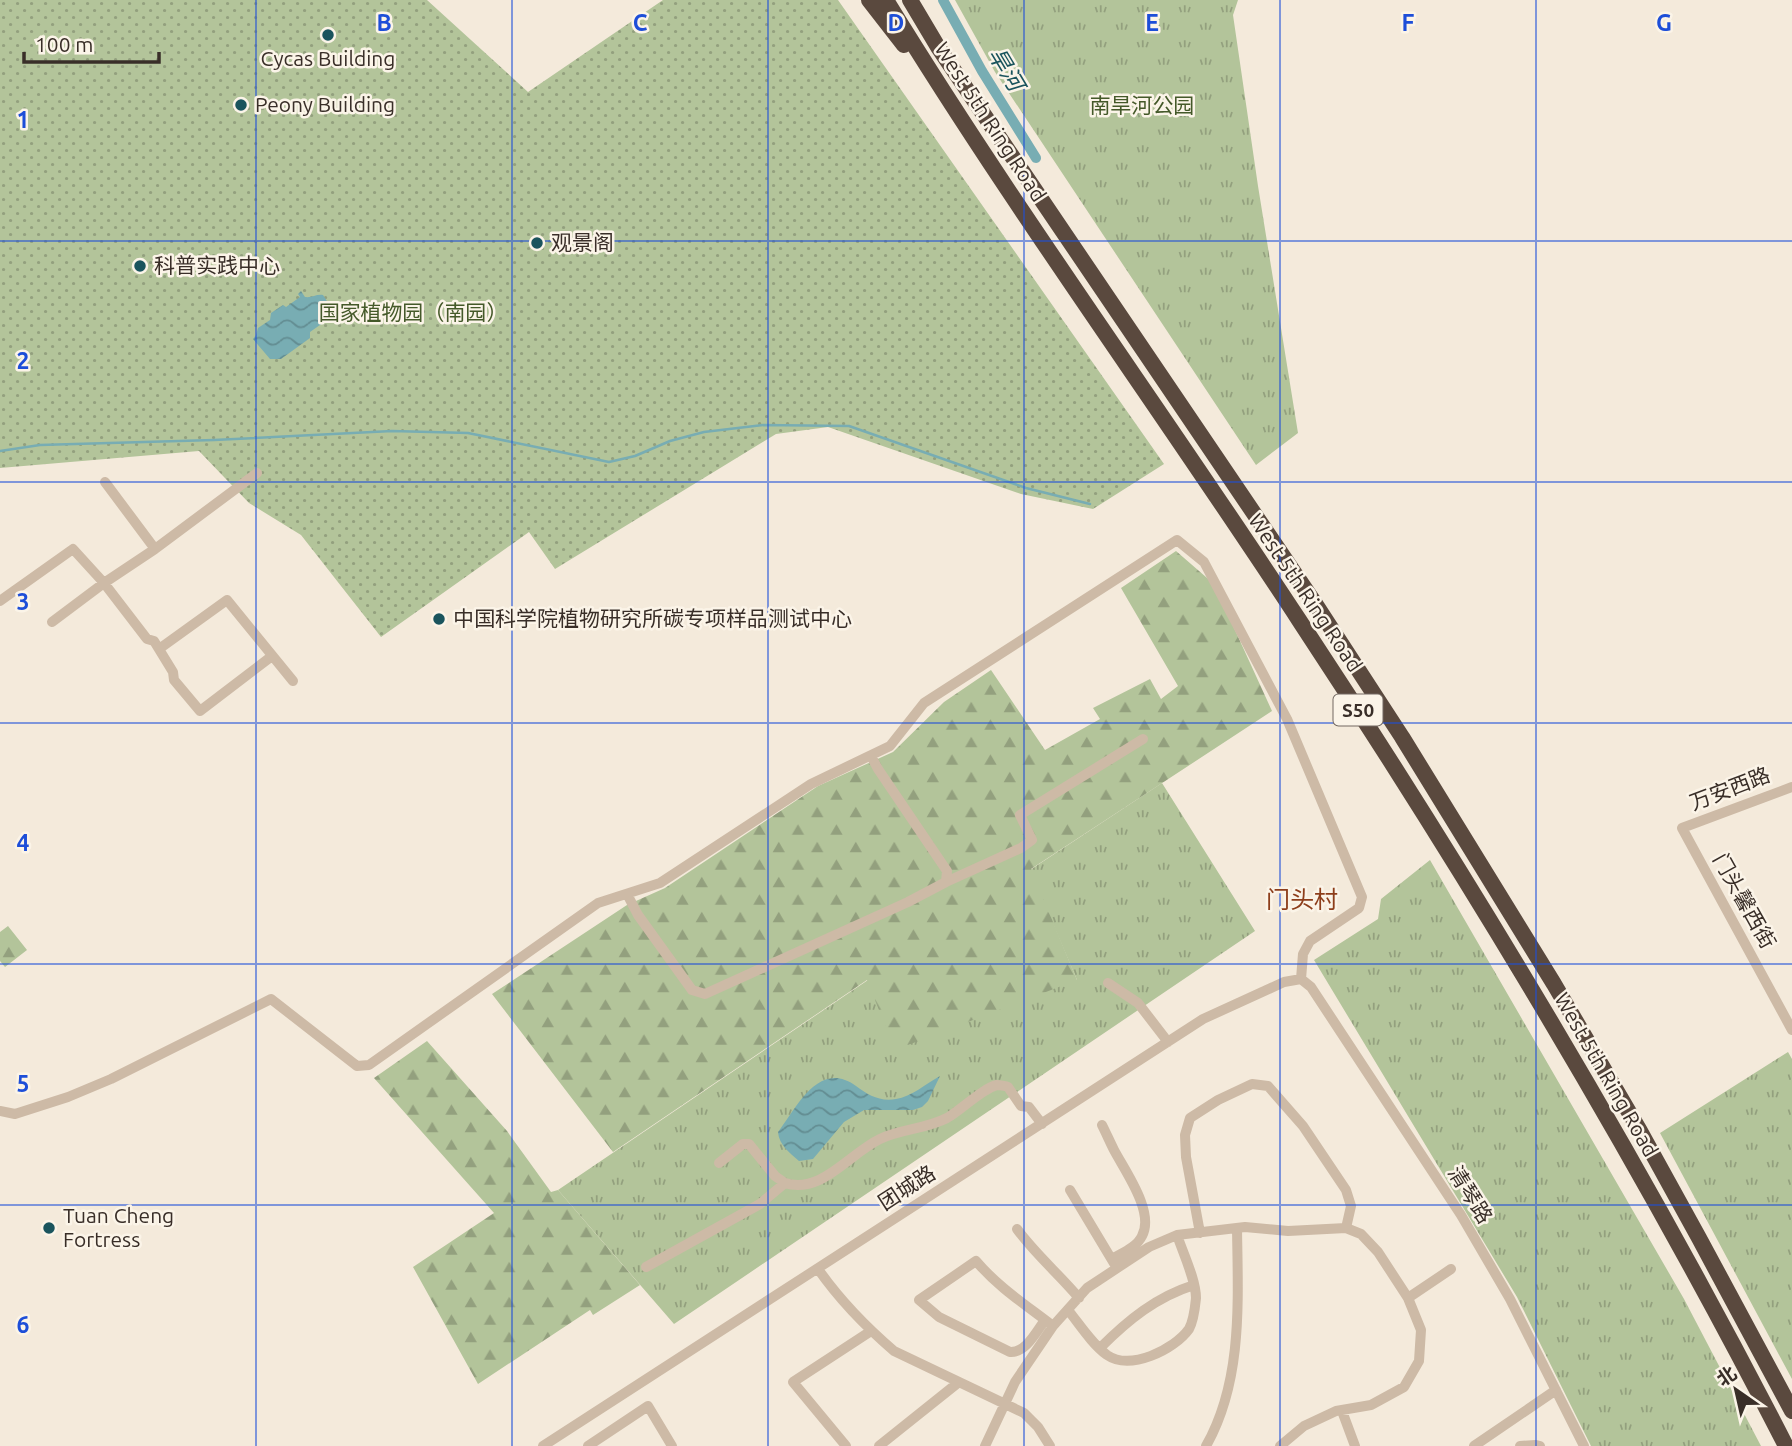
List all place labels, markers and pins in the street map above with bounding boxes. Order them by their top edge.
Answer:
marker: Cycas Building [320,27,336,43]
place label: Cycas Building [261,46,395,70]
place label: Peony Building [255,92,395,116]
marker: Peony Building [233,97,249,113]
place label: 观景阁 [551,230,614,254]
marker: 观景阁 [529,235,545,251]
place label: 科普实践中心 [154,253,280,277]
marker: 科普实践中心 [132,258,148,274]
place label: 中国科学院植物研究所碳专项样品测试中心 [453,606,852,630]
marker: 中国科学院植物研究所碳专项样品测试中心 [431,611,447,627]
place label: Tuan Cheng Fortress [63,1203,174,1251]
marker: Tuan Cheng Fortress [41,1220,57,1236]

